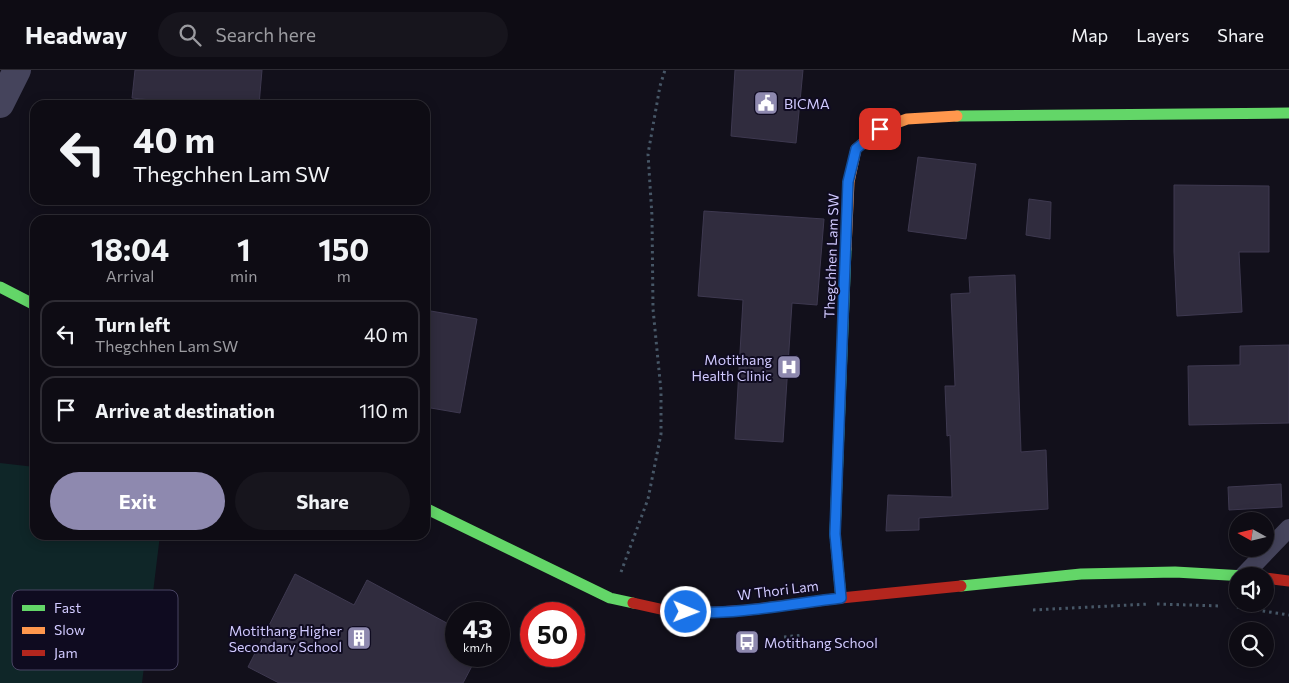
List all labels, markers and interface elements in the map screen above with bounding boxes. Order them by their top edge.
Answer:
search box [158,12,508,57]
text: Headway [25,20,128,49]
icon: search [176,21,204,49]
text: Search here [216,23,316,46]
text: Map [1071,24,1108,46]
text: Layers [1136,24,1189,46]
text: Share [1217,24,1264,46]
public building icon: BICMA [753,90,779,116]
place label: BICMA [784,95,830,112]
pin [859,108,901,150]
icon: arrive [866,115,894,143]
text: 40 m [133,117,215,160]
icon: left [50,120,115,185]
text: Thegchhen Lam SW [133,160,330,187]
street label: Thegchhen Lam SW [820,193,842,319]
text: 18:04 [91,230,169,267]
text: 1 [237,230,250,267]
text: 150 [318,230,369,267]
text: Arrival [106,266,154,285]
text: min [230,266,257,285]
text: m [337,266,351,285]
text: Turn left [95,313,170,336]
icon: left [52,320,80,348]
text: 40 m [364,323,408,346]
text: Thegchhen Lam SW [95,336,238,355]
place label: Motithang Health Clinic [692,351,772,384]
hospital icon: Motithang Health Clinic [776,354,802,380]
icon: arrive [52,396,80,424]
text: Arrive at destination [95,399,275,422]
text: 110 m [359,399,408,422]
button: Exit [50,472,225,530]
button: Share [235,472,410,530]
north arrow [1229,512,1274,558]
map controls [1229,512,1274,667]
button: sound [1229,567,1274,612]
street label: W Thori Lam [736,577,820,603]
position arrow [659,585,711,637]
legend [12,590,178,670]
text: Fast [54,599,81,616]
speed limit sign: 50 [520,602,585,667]
text: 43 [463,613,492,643]
text: Slow [54,621,85,638]
place label: Motithang Higher Secondary School [229,622,342,655]
button: search [1229,622,1274,667]
building icon: Motithang Higher Secondary School [346,625,372,651]
bus stop icon: Motithang School [734,629,760,655]
place label: Motithang School [764,634,878,651]
text: km/h [463,640,492,654]
text: Jam [54,644,78,661]

